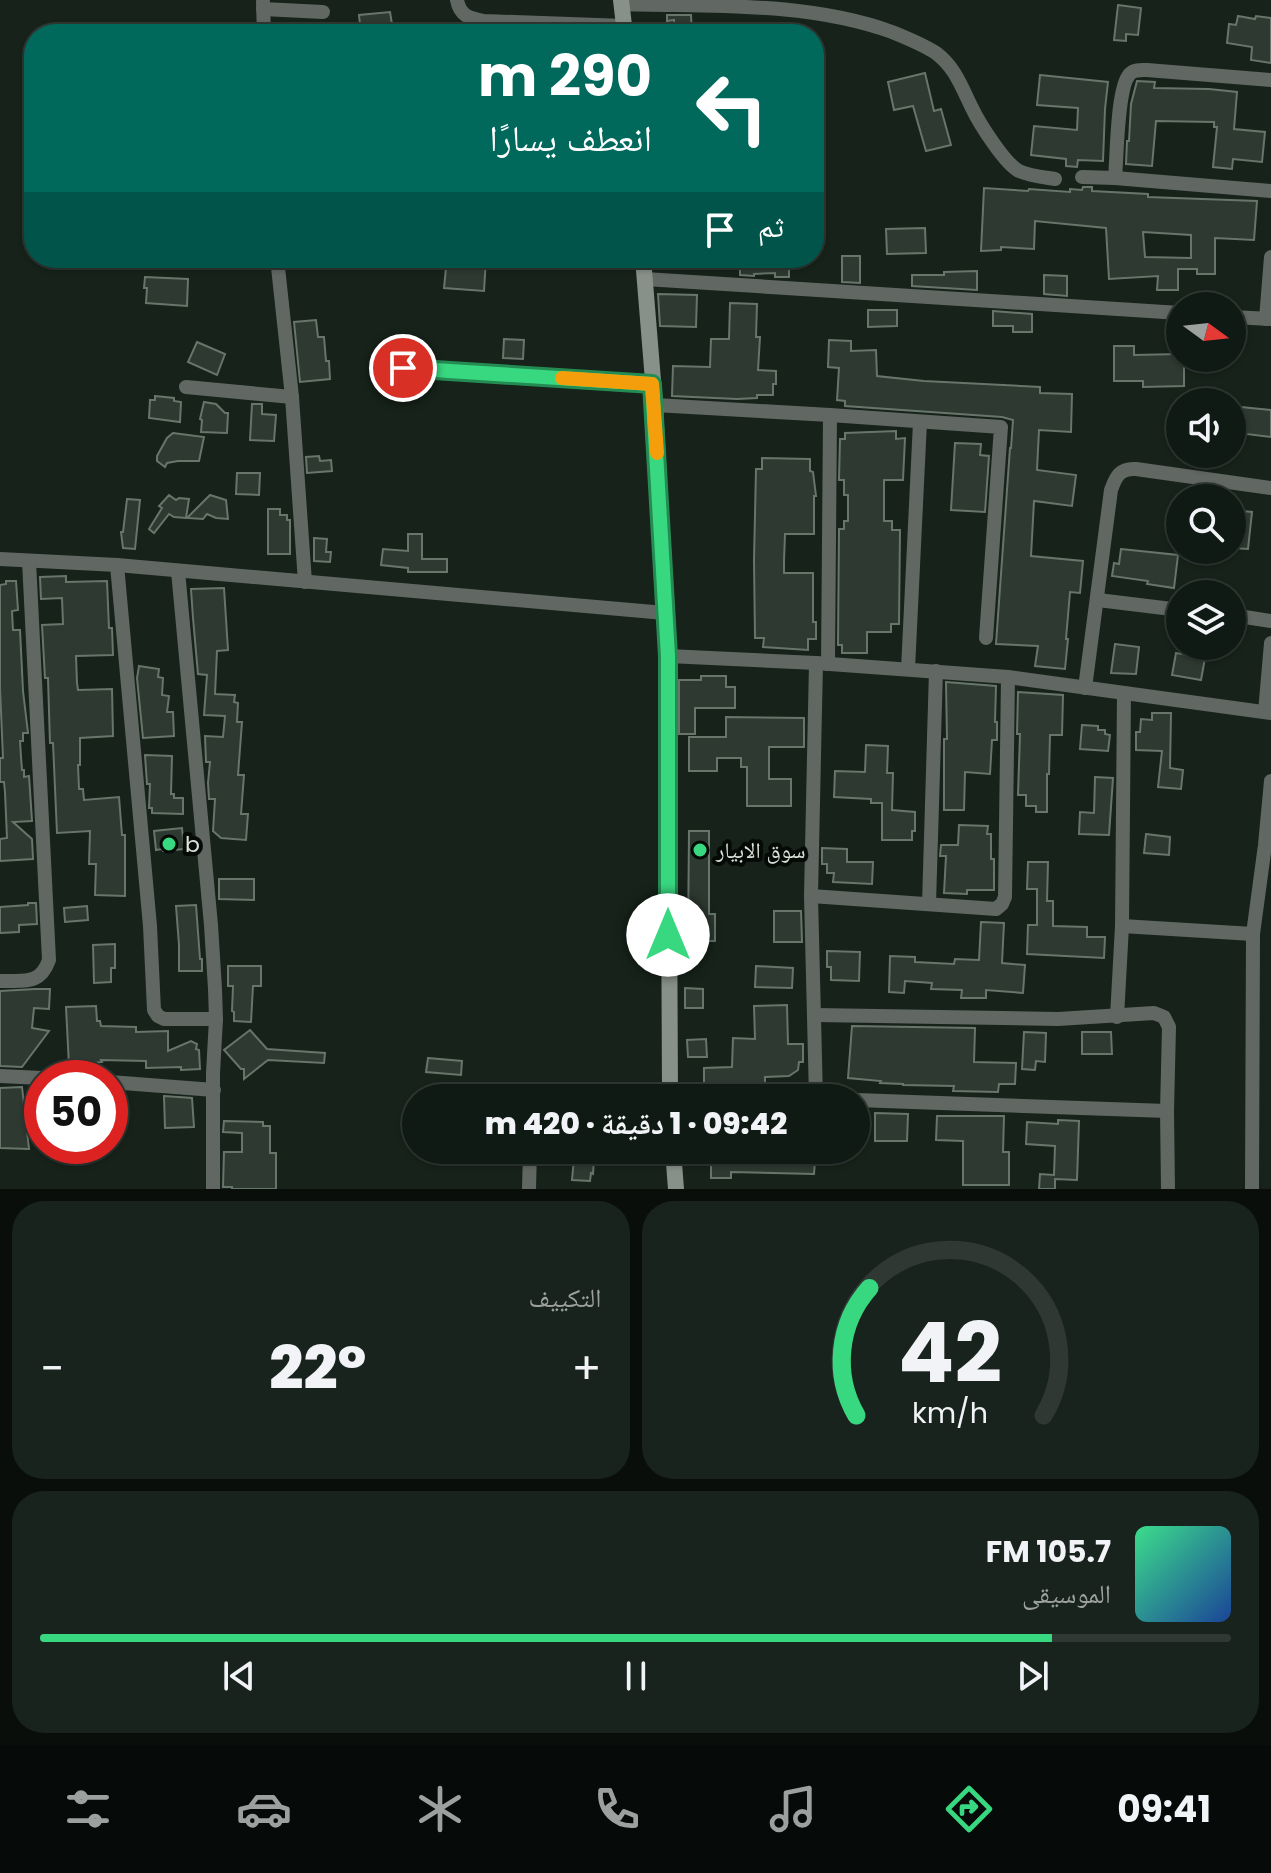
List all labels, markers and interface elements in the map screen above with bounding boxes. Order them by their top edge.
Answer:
text: 290 m [478,37,652,116]
icon: left [680,56,784,160]
text: انعطف يسارًا [489,113,652,164]
text: ثم [758,205,784,248]
icon: arrive [698,208,742,252]
north arrow [1166,292,1246,372]
map controls [1166,292,1246,660]
pin [369,334,437,402]
icon: arrive [381,346,425,390]
button: sound [1166,388,1246,468]
button: search [1166,484,1246,564]
button: layers [1166,580,1246,660]
place label: b [185,829,200,860]
marker: b [160,835,178,853]
place label: سوق الابيار [715,835,806,866]
marker: سوق الابيار [691,841,709,859]
position arrow [626,893,710,977]
speed limit sign: 50 [24,1060,128,1164]
text: 09:42 · 1 دقيقة · 420 m [485,1102,787,1145]
text: التكييف [529,1280,602,1316]
text: 42 [898,1295,1002,1411]
text: 22° [269,1326,366,1410]
text: − [40,1338,64,1399]
text: + [571,1338,602,1399]
text: km/h [912,1393,988,1433]
text: 105.7 FM [986,1530,1111,1573]
text: الموسيقى [1022,1576,1111,1612]
icon: previous [217,1654,261,1698]
icon: pause [614,1654,658,1698]
icon: next [1011,1654,1055,1698]
icon: filters [60,1781,116,1837]
icon: car [236,1781,292,1837]
icon: climate [412,1781,468,1837]
icon: phone [589,1781,645,1837]
icon: music [765,1781,821,1837]
icon: directions [941,1781,997,1837]
text: 09:41 [1117,1784,1211,1835]

